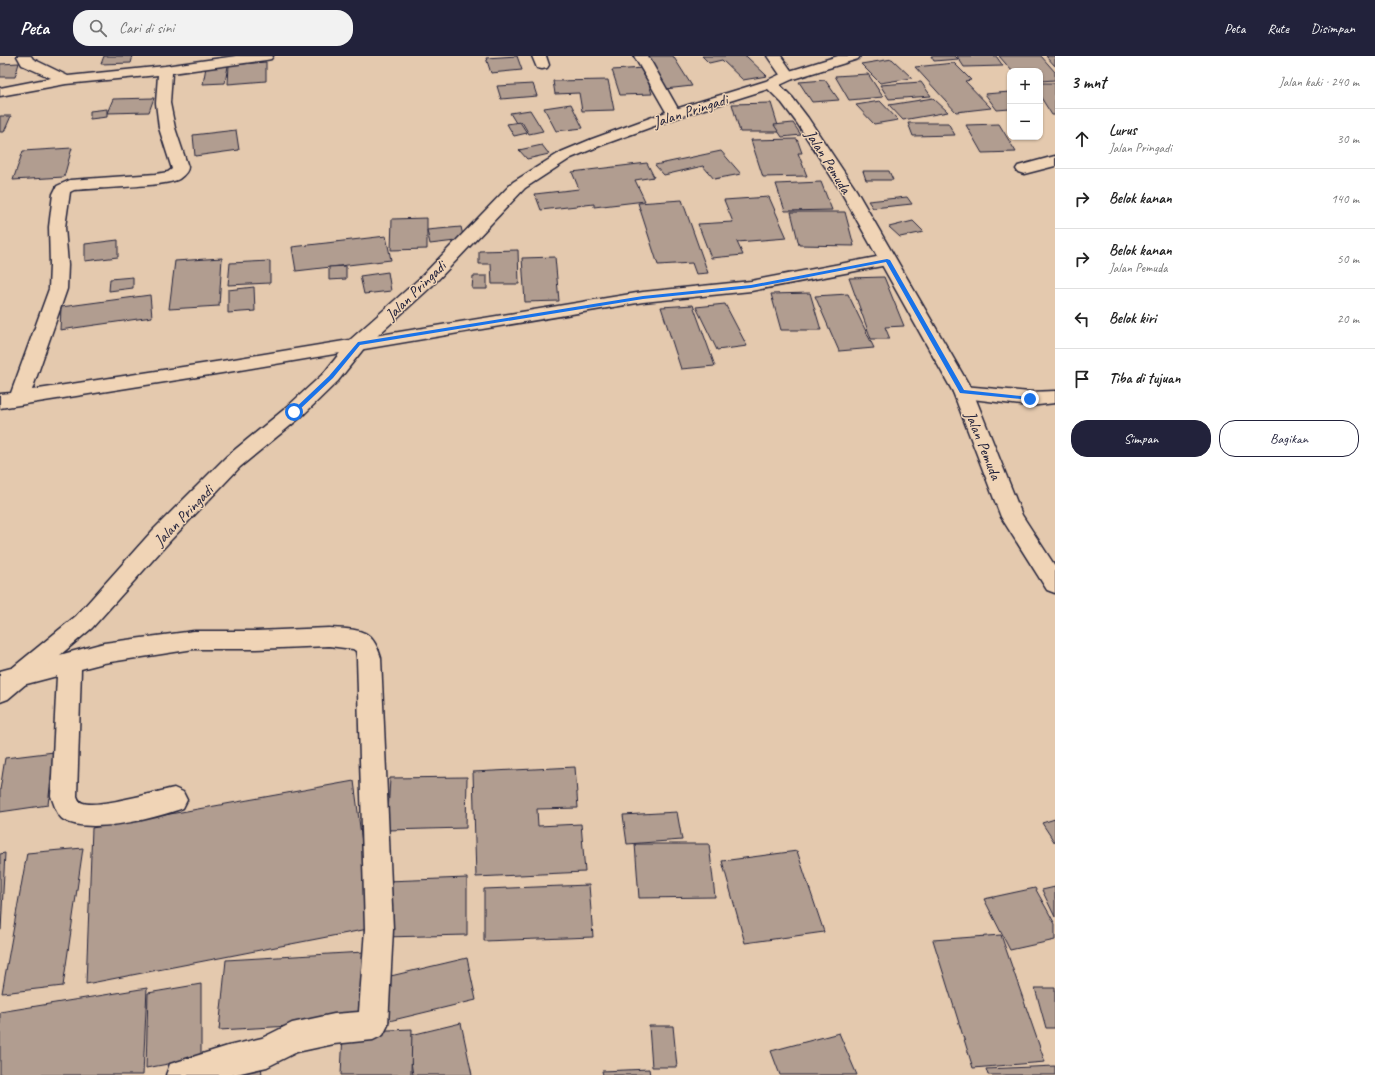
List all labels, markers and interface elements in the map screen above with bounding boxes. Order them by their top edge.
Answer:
search box [73,10,353,46]
text: Peta [20,16,49,40]
icon: search [87,17,109,39]
text: Cari di sini [119,19,174,38]
text: Peta [1224,20,1245,37]
text: Rute [1267,20,1289,37]
text: Disimpan [1311,20,1355,37]
map controls [1007,68,1043,140]
button: + [1007,68,1043,104]
text: 3 mnt [1071,72,1106,93]
text: Jalan kaki · 240 m [1279,74,1359,90]
street label: Jalan Pringadi [650,89,732,133]
button: − [1007,104,1043,140]
text: Lurus [1109,121,1137,140]
street label: Jalan Pemuda [800,125,857,199]
icon: ahead [1071,128,1093,150]
text: 30 m [1337,131,1359,147]
text: Jalan Pringadi [1109,140,1172,156]
icon: right [1071,188,1093,210]
text: Belok kanan [1109,189,1172,208]
text: 140 m [1331,191,1359,207]
text: Belok kanan [1109,241,1172,260]
icon: right [1071,248,1093,270]
text: 50 m [1337,251,1359,267]
street label: Jalan Pringadi [380,255,452,325]
text: Jalan Pemuda [1109,260,1167,276]
icon: left [1071,308,1093,330]
text: Belok kiri [1109,309,1156,328]
text: 20 m [1337,311,1359,327]
icon: arrive [1071,368,1093,390]
text: Tiba di tujuan [1109,369,1180,388]
route end [1021,390,1039,408]
route start [285,403,303,421]
street label: Jalan Pemuda [960,407,1006,484]
button: Simpan [1071,420,1211,457]
button: Bagikan [1219,420,1359,457]
street label: Jalan Pringadi [149,480,219,551]

